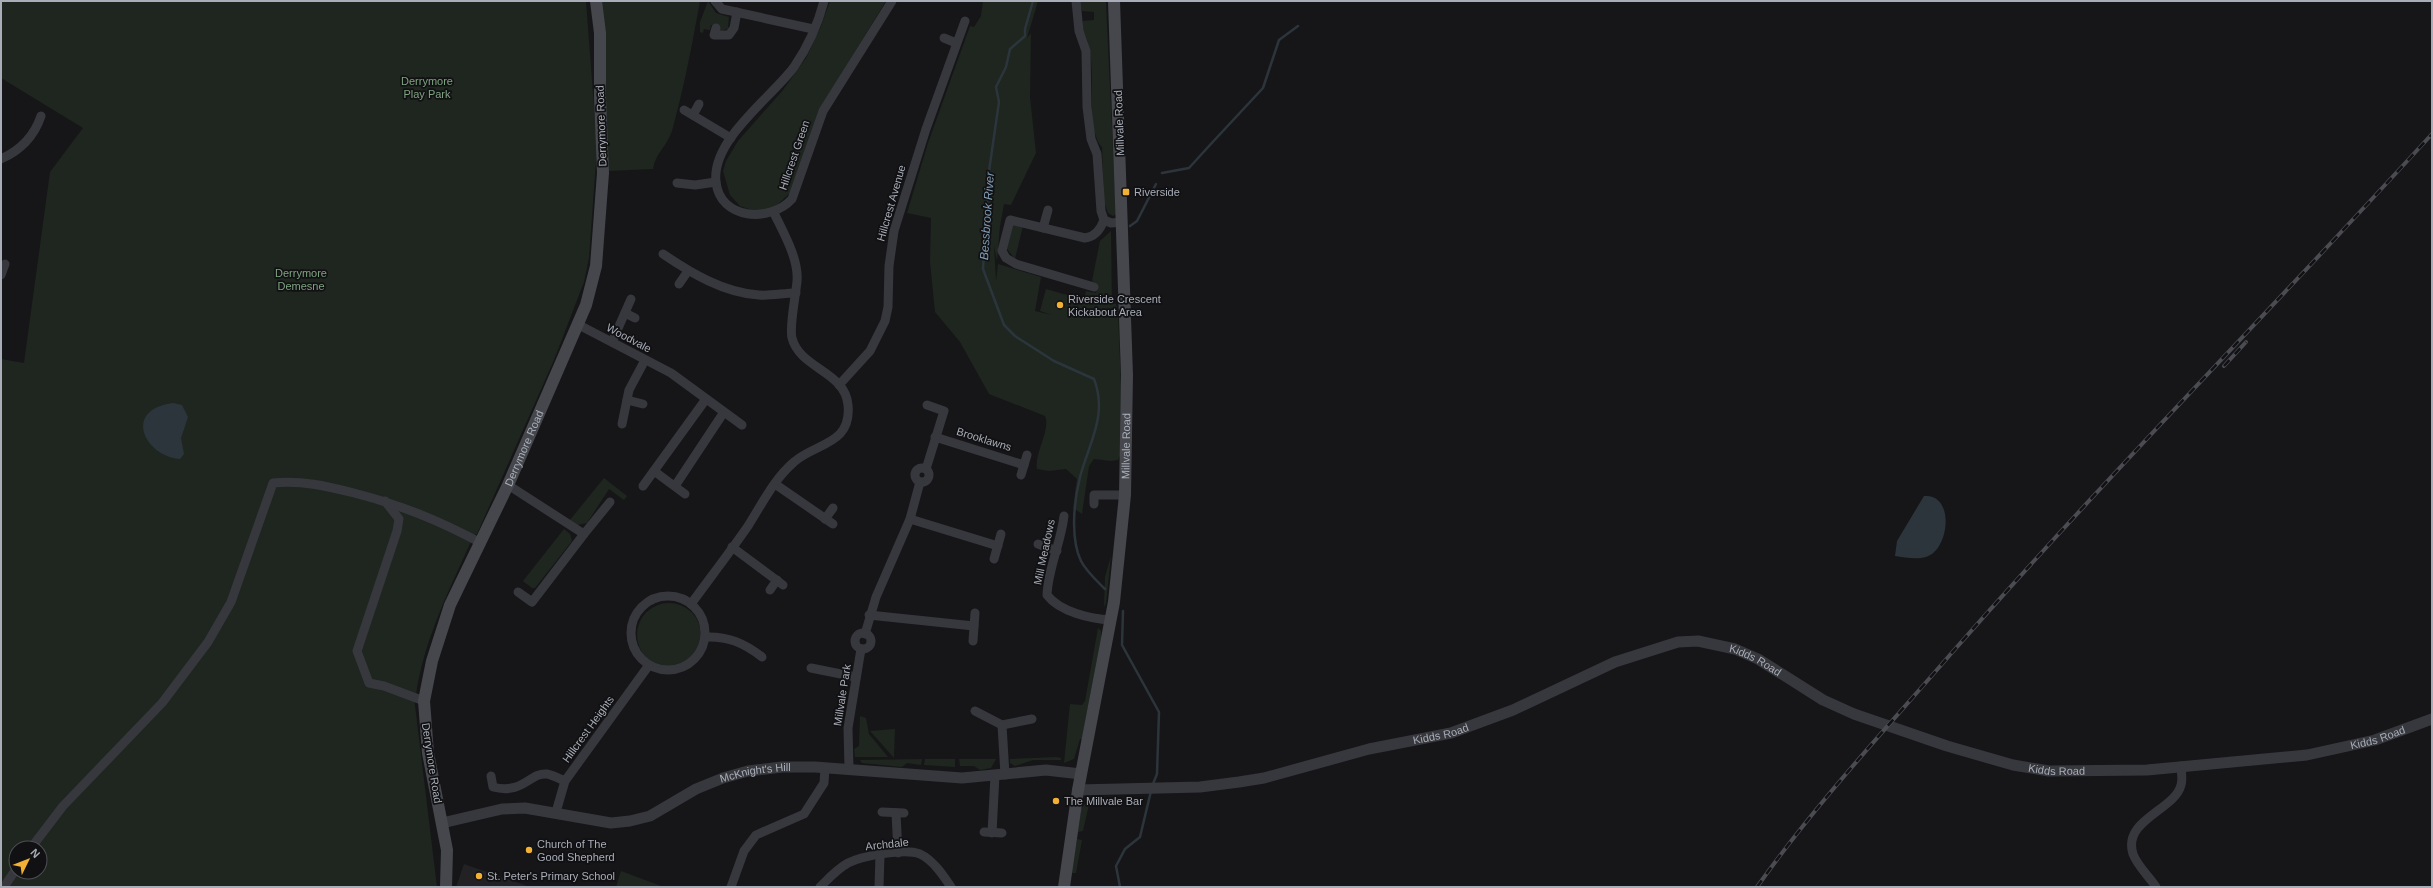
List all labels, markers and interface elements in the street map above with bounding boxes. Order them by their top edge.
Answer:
park label: Derrymore Play Park [401,75,453,100]
street label: Derrymore Road [594,85,608,167]
street label: Millvale Road [1112,90,1126,156]
street label: Hillcrest Green [776,119,812,191]
street label: Hillcrest Avenue [874,164,908,242]
water label: Bessbrook River [977,171,997,260]
place label: Riverside [1134,186,1180,198]
marker: Riverside [1121,187,1131,197]
park label: Derrymore Demesne [275,267,327,292]
place label: Riverside Crescent Kickabout Area [1068,293,1161,318]
marker: Riverside Crescent Kickabout Area [1055,300,1065,310]
street label: Woodvale [605,321,653,355]
street label: Derrymore Road [502,408,546,488]
street label: Millvale Road [1119,413,1132,479]
street label: Brooklawns [955,425,1013,453]
street label: Mill Meadows [1031,518,1057,586]
street label: Kidds Road [1728,642,1784,678]
street label: Millvale Park [831,663,853,727]
street label: Hillcrest Heights [560,693,617,765]
street label: Kidds Road [1412,721,1470,746]
street label: Derrymore Road [420,722,444,804]
street label: Kidds Road [2349,723,2407,751]
street label: McKnight's Hill [718,761,791,785]
street label: Kidds Road [2027,762,2085,777]
place label: The Millvale Bar [1064,795,1143,807]
marker: The Millvale Bar [1051,796,1061,806]
street label: Archdale [865,836,909,852]
place label: Church of The Good Shepherd [537,838,615,863]
north arrow [8,840,48,880]
marker: Church of The Good Shepherd [524,845,534,855]
text: N [28,846,42,860]
place label: St. Peter's Primary School [487,870,615,882]
marker: St. Peter's Primary School [474,871,484,881]

